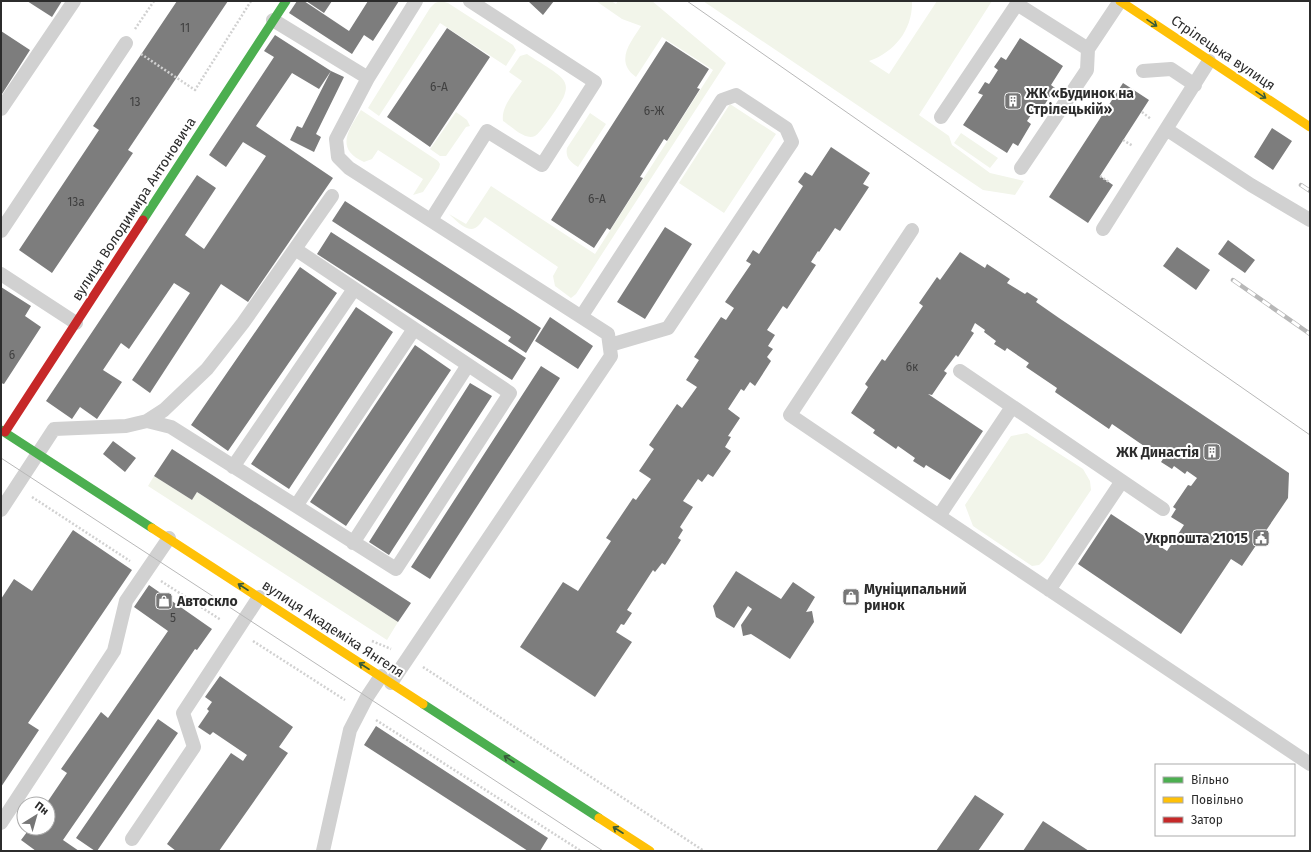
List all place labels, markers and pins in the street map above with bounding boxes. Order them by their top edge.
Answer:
place label: ЖК «Будинок на Стрілецькій» [1025,85,1134,118]
building icon: ЖК «Будинок на Стрілецькій» [1003,91,1023,111]
building icon: ЖК Династія [1202,442,1222,462]
place label: ЖК Династія [1115,444,1199,461]
public building icon: Укрпошта 21015 [1251,528,1271,548]
place label: Укрпошта 21015 [1144,530,1248,547]
place label: Муніципальний ринок [864,581,967,614]
shop icon: Муніципальний ринок [841,587,861,607]
shop icon: Автоскло [154,591,174,611]
place label: Автоскло [176,593,238,610]

